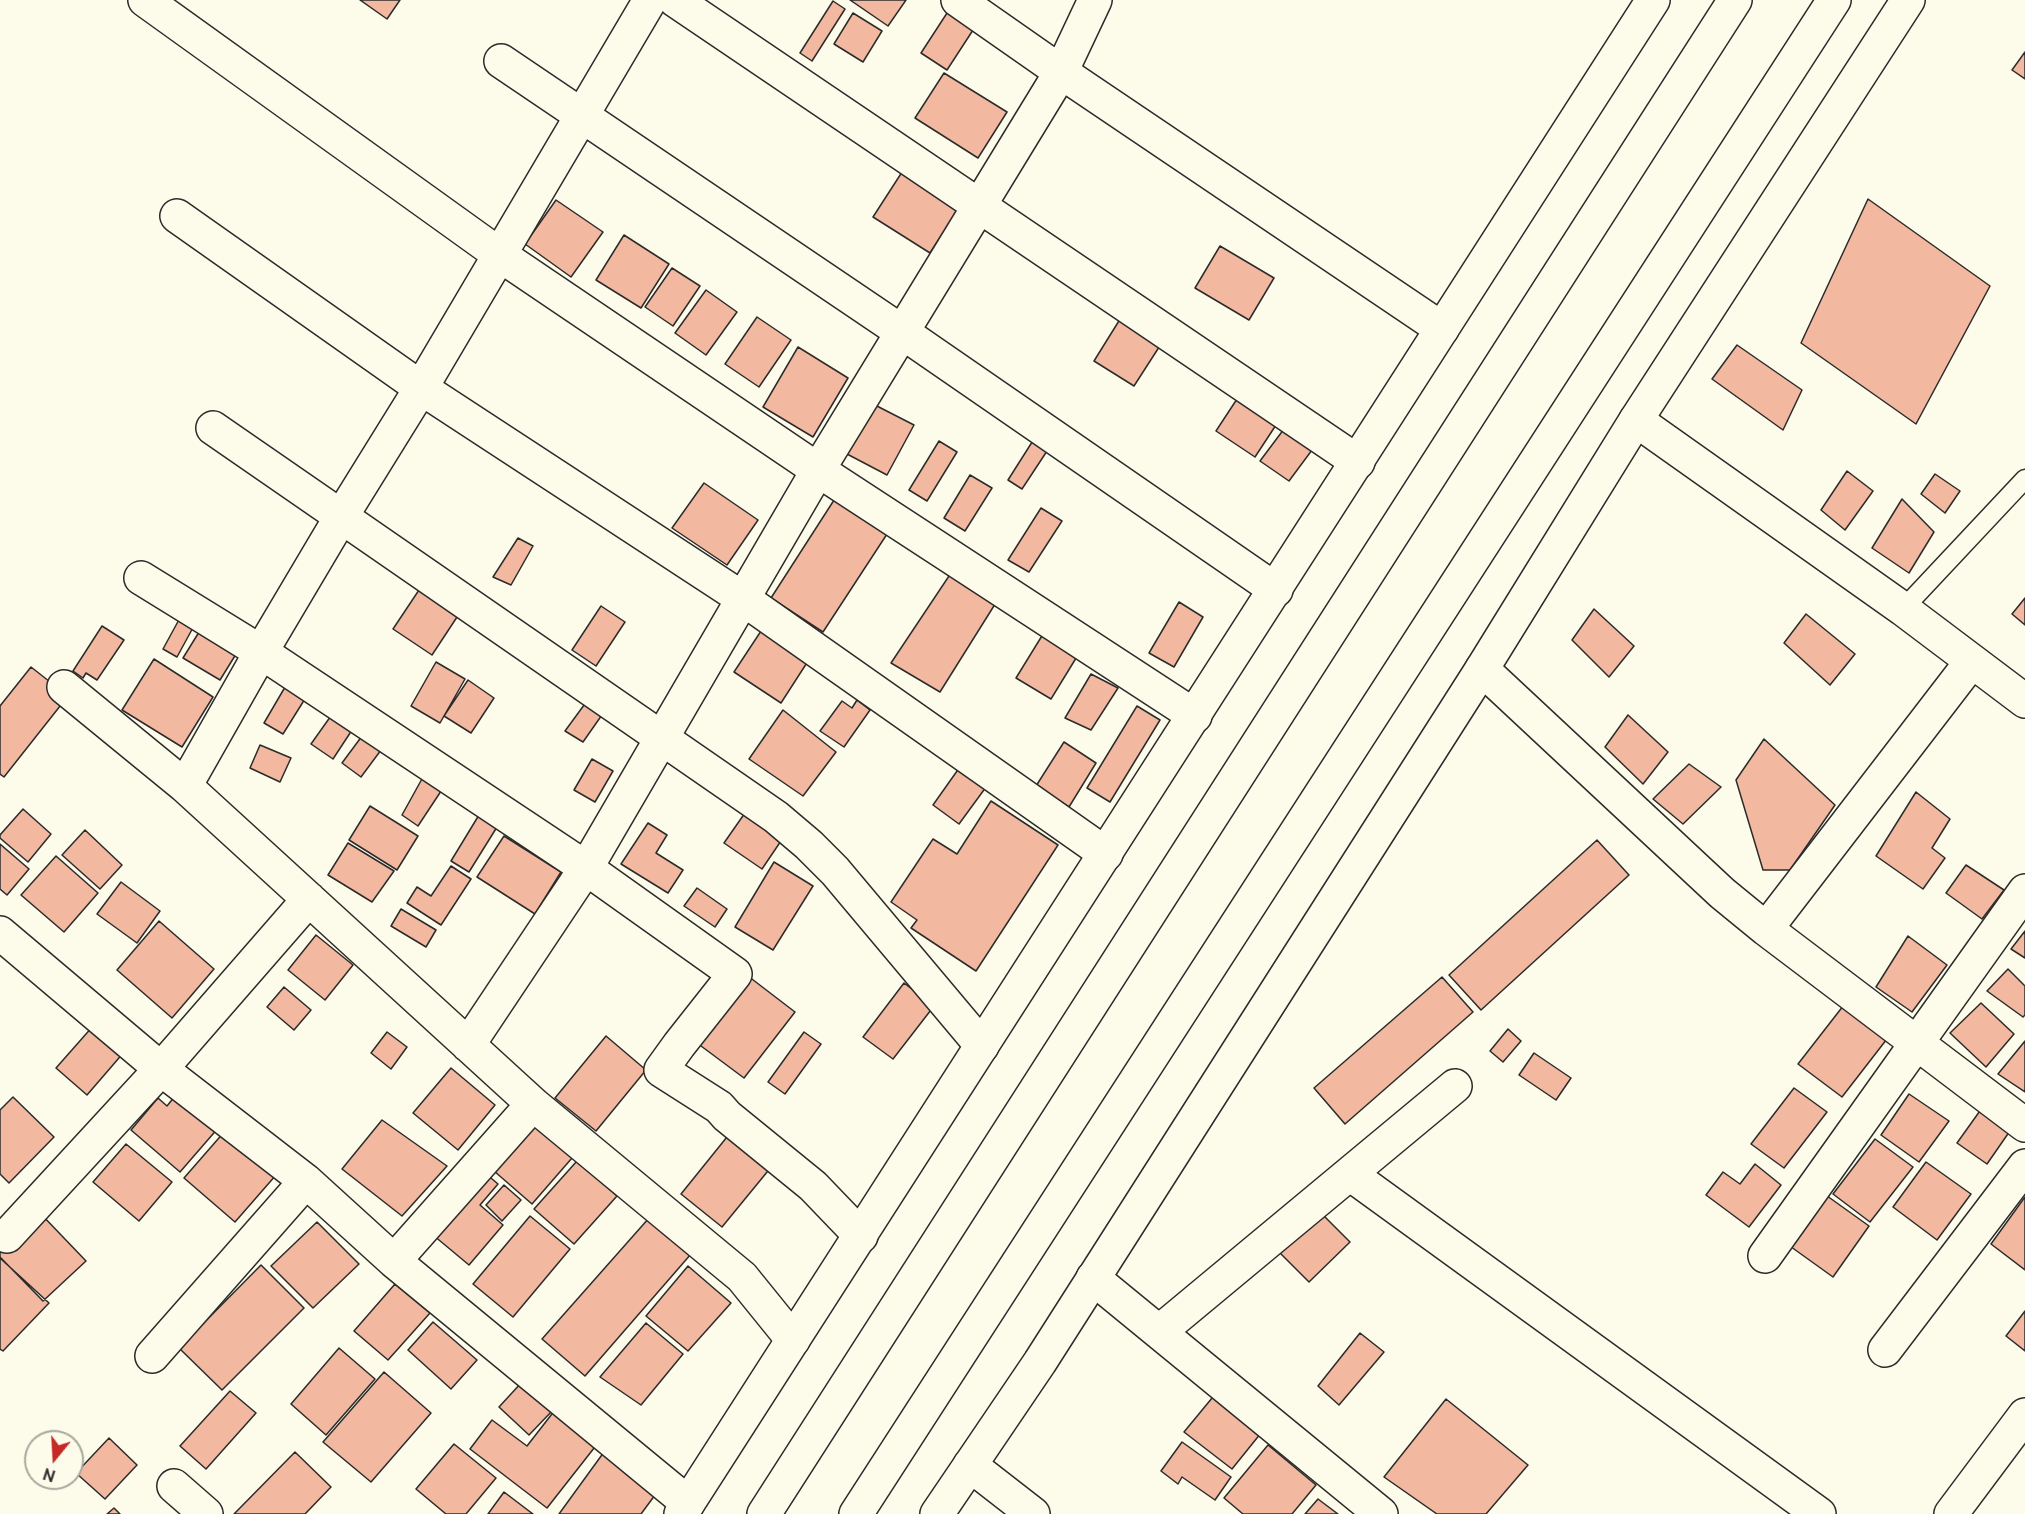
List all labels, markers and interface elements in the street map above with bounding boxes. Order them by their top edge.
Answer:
north arrow [24,1430,84,1490]
text: N [41,1465,58,1486]

